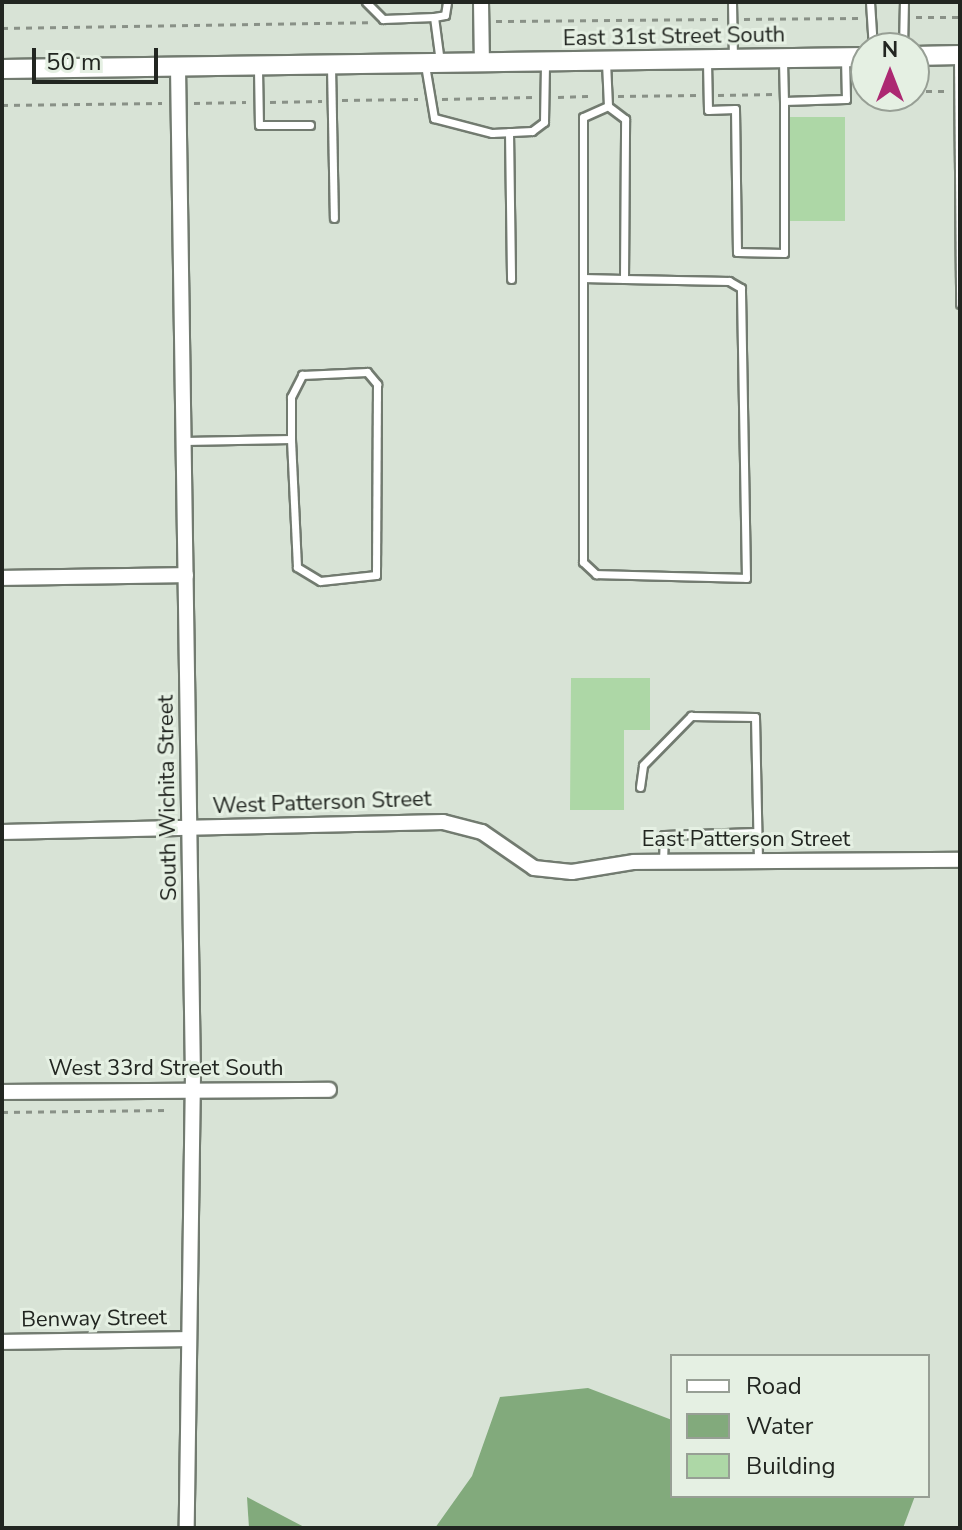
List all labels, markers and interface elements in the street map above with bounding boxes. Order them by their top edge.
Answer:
street label: East 31st Street South [563,22,785,52]
scale bar [36,32,162,82]
north arrow [850,32,930,112]
text: N [882,35,898,65]
text: 50 m [46,46,102,78]
street label: South Wichita Street [153,695,183,901]
street label: West Patterson Street [212,786,432,820]
street label: East Patterson Street [642,827,850,853]
street label: West 33rd Street South [48,1056,284,1082]
street label: Benway Street [21,1305,167,1333]
legend [670,1354,930,1498]
text: Road [746,1370,802,1402]
text: Water [746,1410,813,1442]
text: Building [746,1450,836,1482]

